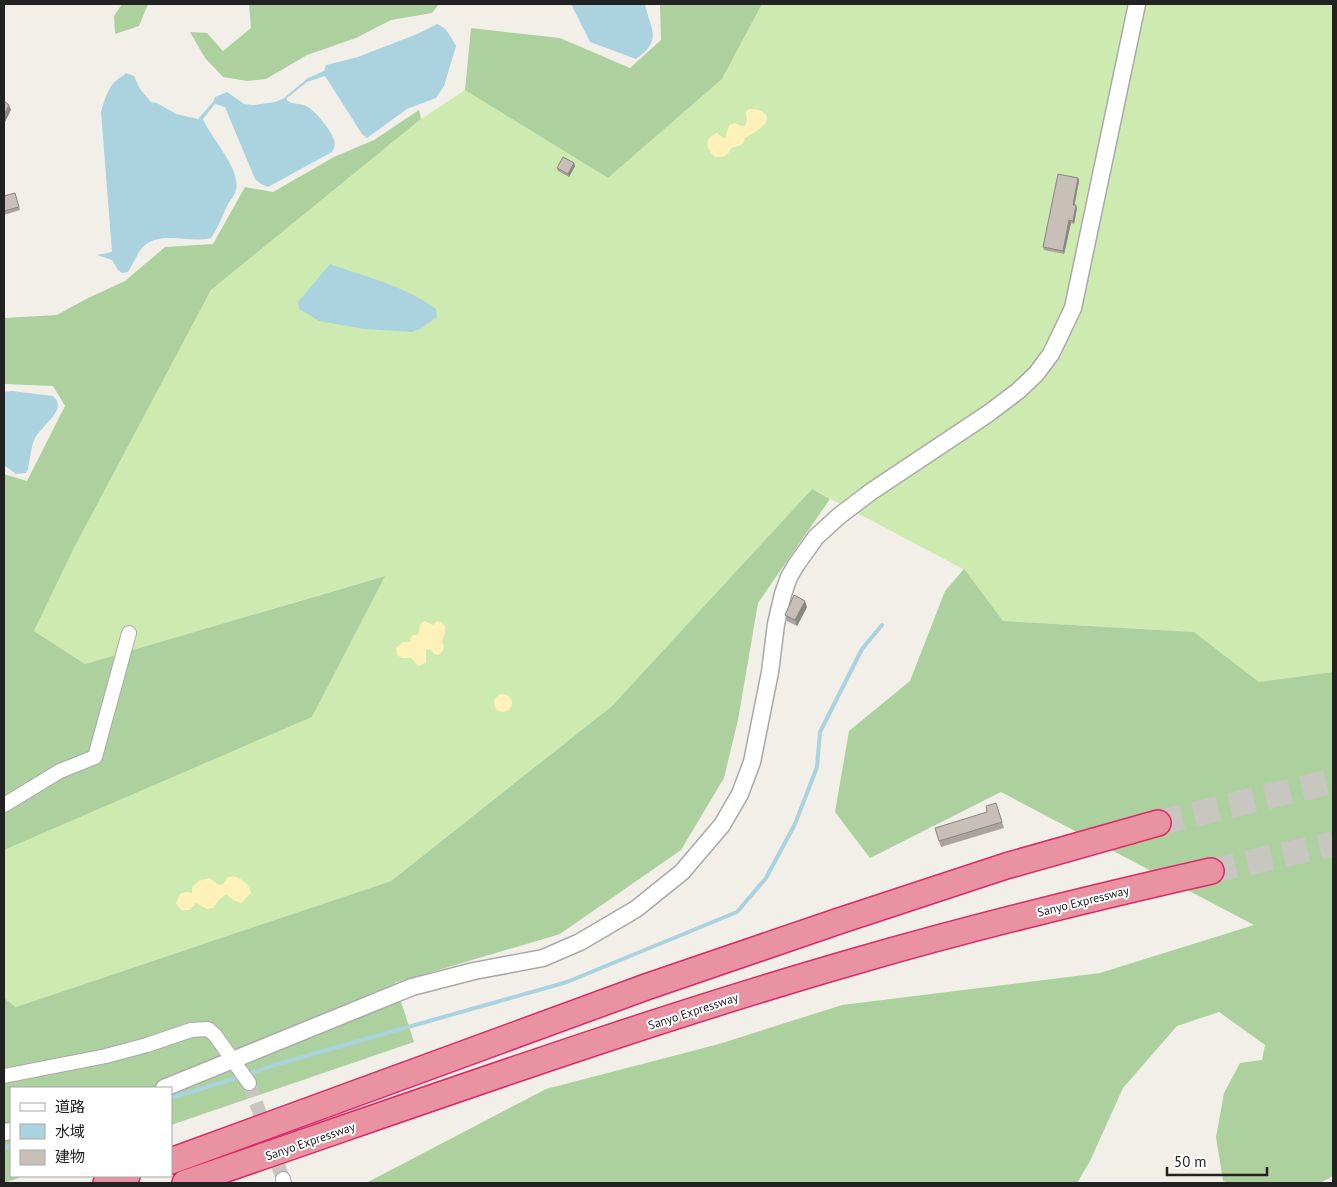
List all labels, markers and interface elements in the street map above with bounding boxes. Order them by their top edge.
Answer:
street label: Sanyo Expressway [1036,882,1131,920]
street label: Sanyo Expressway [646,989,740,1033]
legend [10,1087,172,1177]
text: 道路 [55,1097,85,1116]
street label: Sanyo Expressway [263,1119,357,1163]
text: 水域 [55,1122,85,1141]
scale bar [1167,1144,1267,1176]
text: 建物 [55,1147,85,1166]
text: 50 m [1174,1152,1207,1171]

